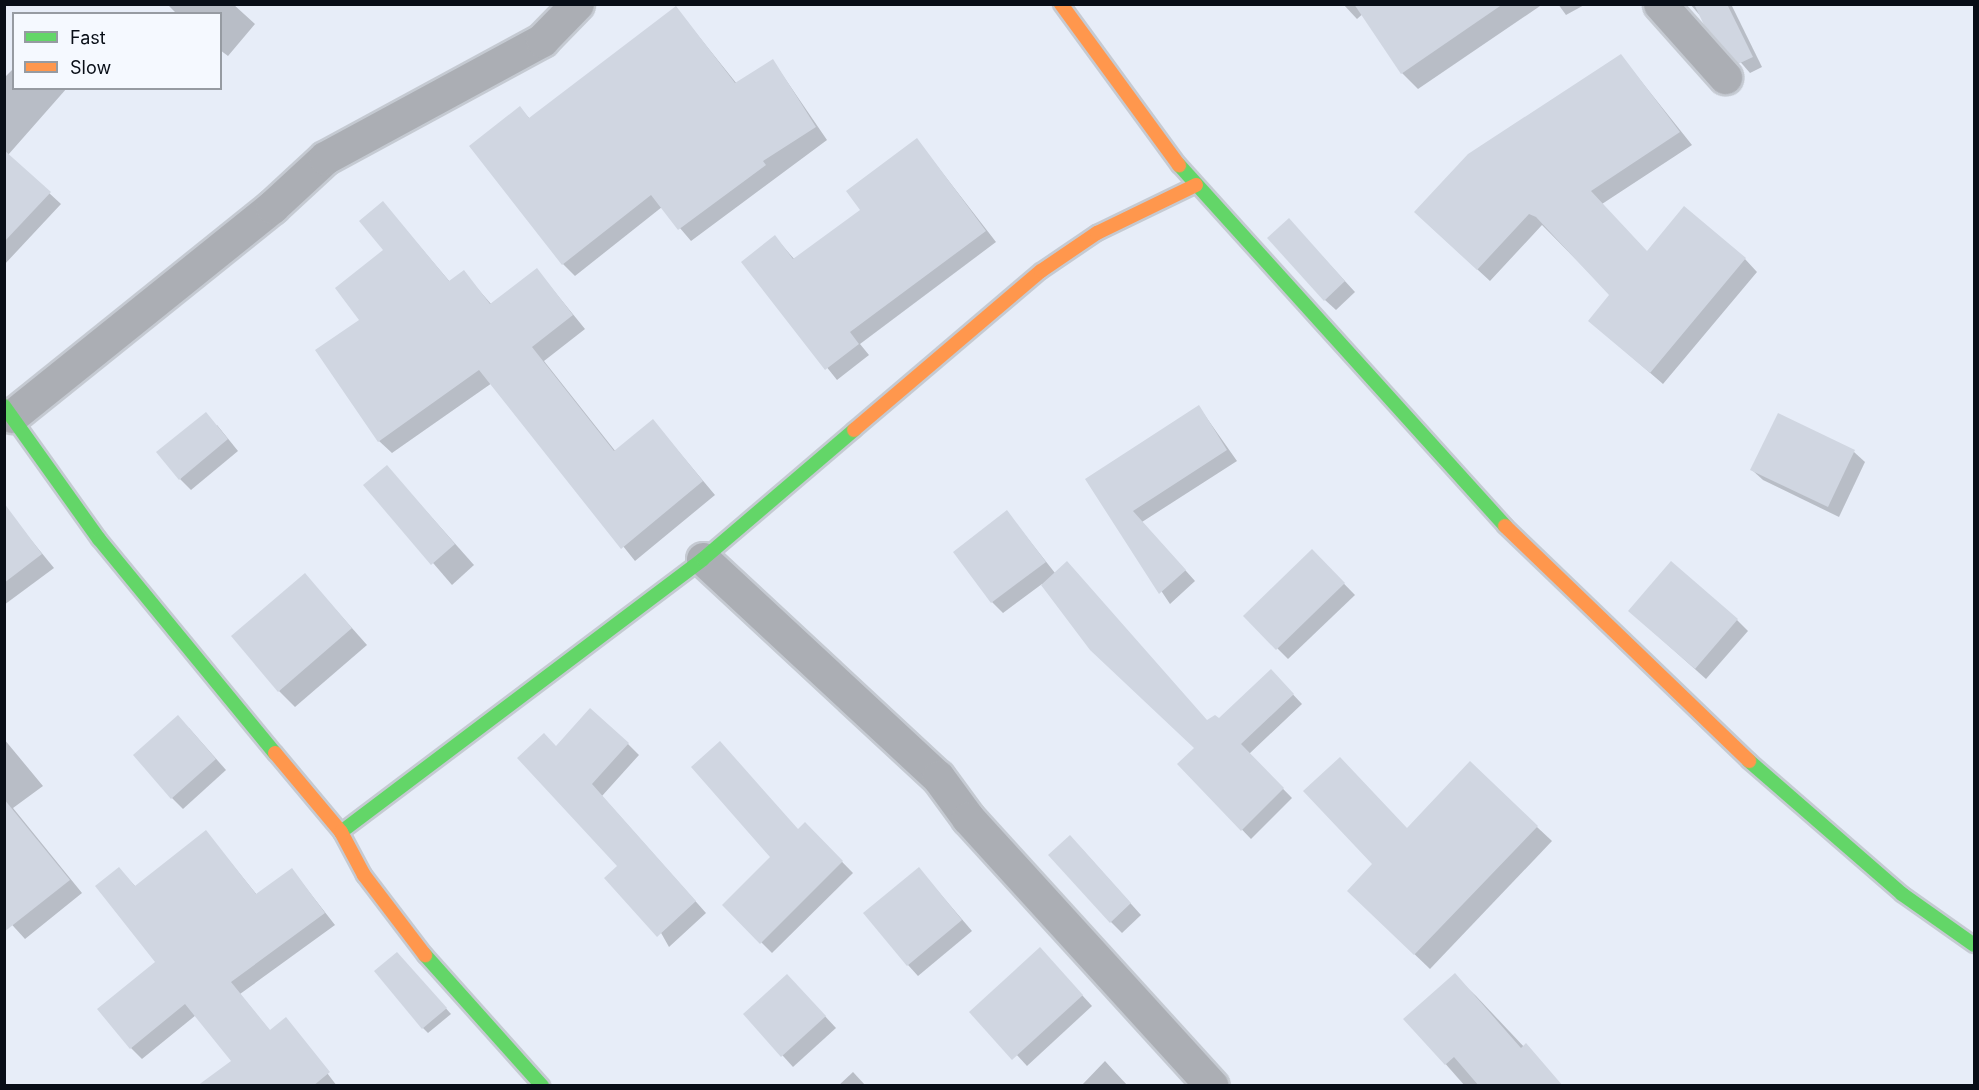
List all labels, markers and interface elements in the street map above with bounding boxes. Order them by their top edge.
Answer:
legend [12,12,222,90]
text: Fast [70,27,106,48]
text: Slow [70,57,111,78]

